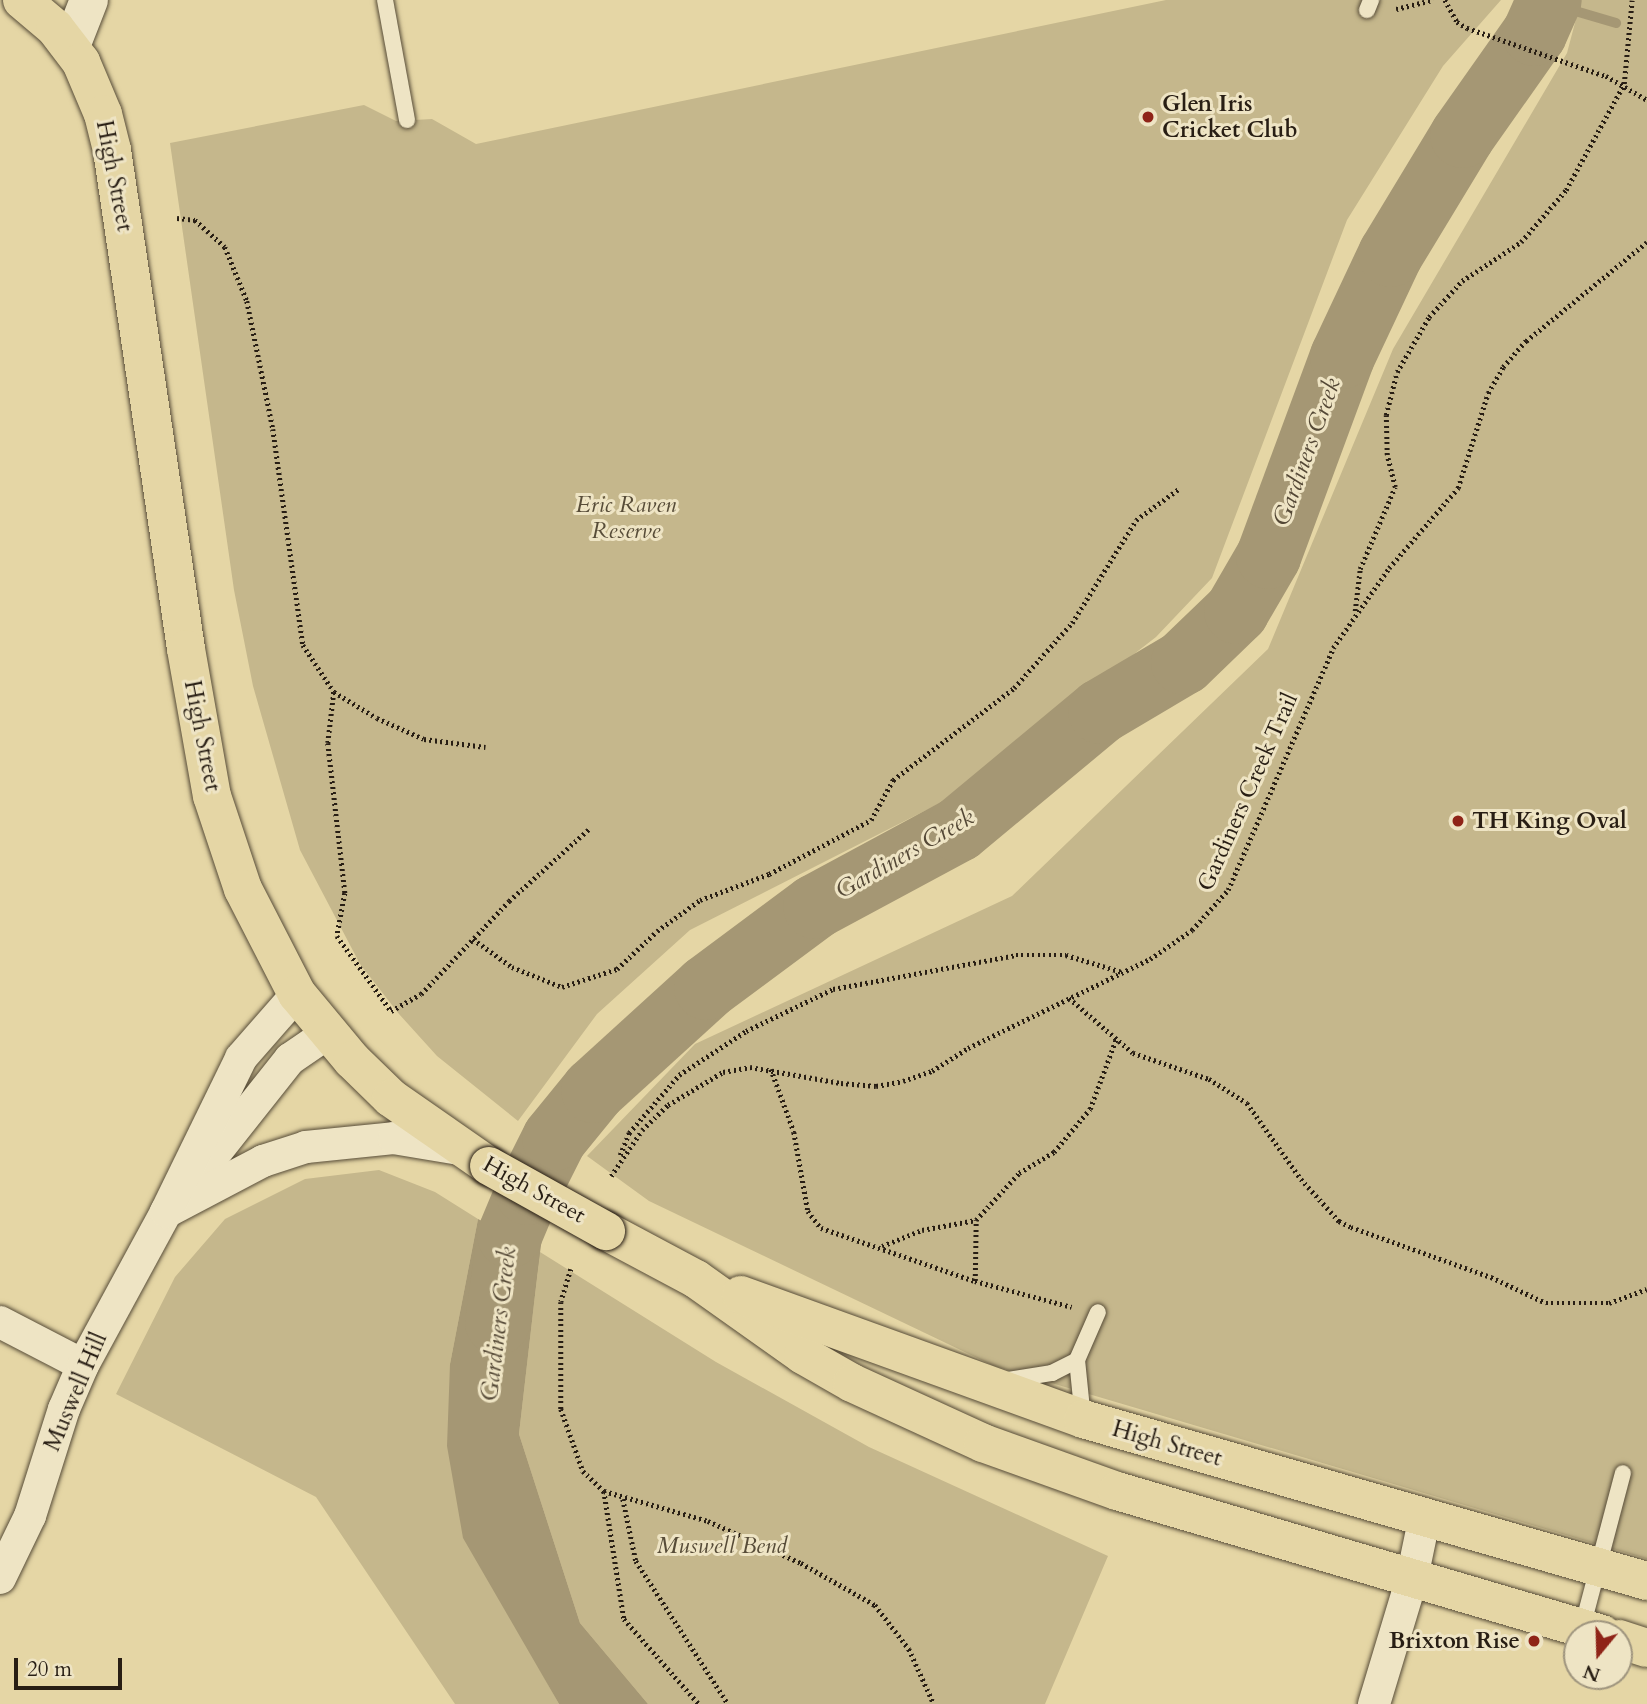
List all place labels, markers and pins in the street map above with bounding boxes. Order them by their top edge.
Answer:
place label: Glen Iris Cricket Club [1162,90,1298,144]
marker: Glen Iris Cricket Club [1140,109,1156,125]
place label: TH King Oval [1472,807,1627,835]
marker: TH King Oval [1450,813,1466,829]
place label: Brixton Rise [1389,1627,1520,1655]
marker: Brixton Rise [1526,1633,1542,1649]

